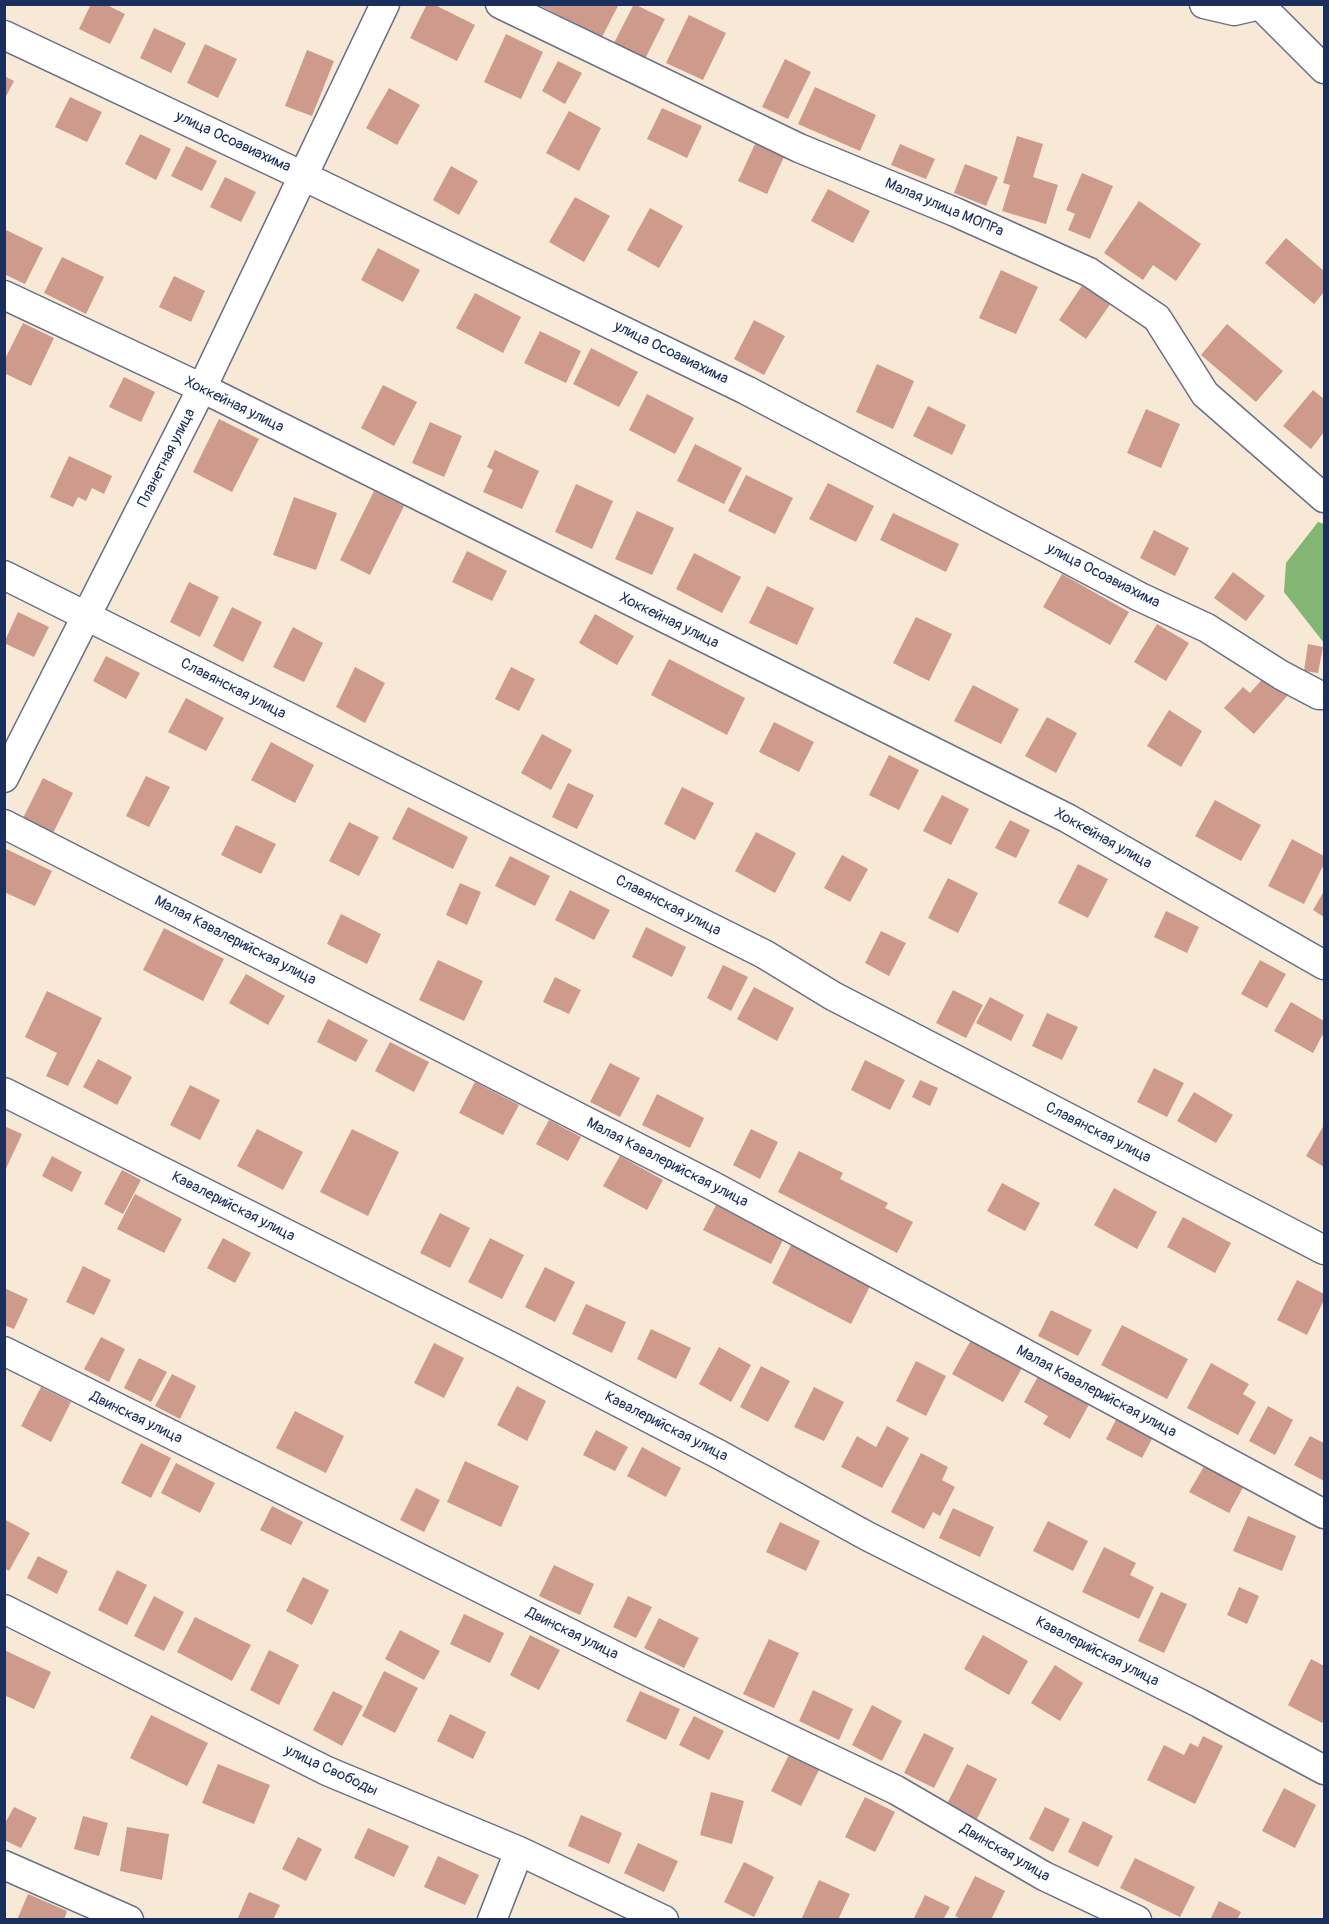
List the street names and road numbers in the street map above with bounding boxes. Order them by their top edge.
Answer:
street label: улица Осоавиахима [173,107,293,177]
street label: Малая улица МОПРа [882,175,1006,241]
street label: улица Осоавиахима [611,318,731,388]
street label: Хоккейная улица [181,373,287,437]
street label: Планетная улица [134,406,200,510]
street label: улица Осоавиахима [1043,540,1163,612]
street label: Хоккейная улица [616,589,722,653]
street label: Славянская улица [177,655,289,723]
street label: Хоккейная улица [1051,805,1155,873]
street label: Славянская улица [612,872,724,940]
street label: Малая Кавалерийская улица [151,892,319,990]
street label: Славянская улица [1042,1099,1154,1167]
street label: Малая Кавалерийская улица [583,1114,751,1212]
street label: Кавалерийская улица [168,1168,298,1246]
street label: Малая Кавалерийская улица [1013,1342,1179,1442]
street label: Двинская улица [87,1388,185,1448]
street label: Кавалерийская улица [601,1388,731,1466]
street label: Двинская улица [523,1604,621,1664]
street label: Кавалерийская улица [1032,1613,1162,1691]
street label: улица Свободы [282,1742,380,1800]
street label: Двинская улица [957,1820,1053,1886]

